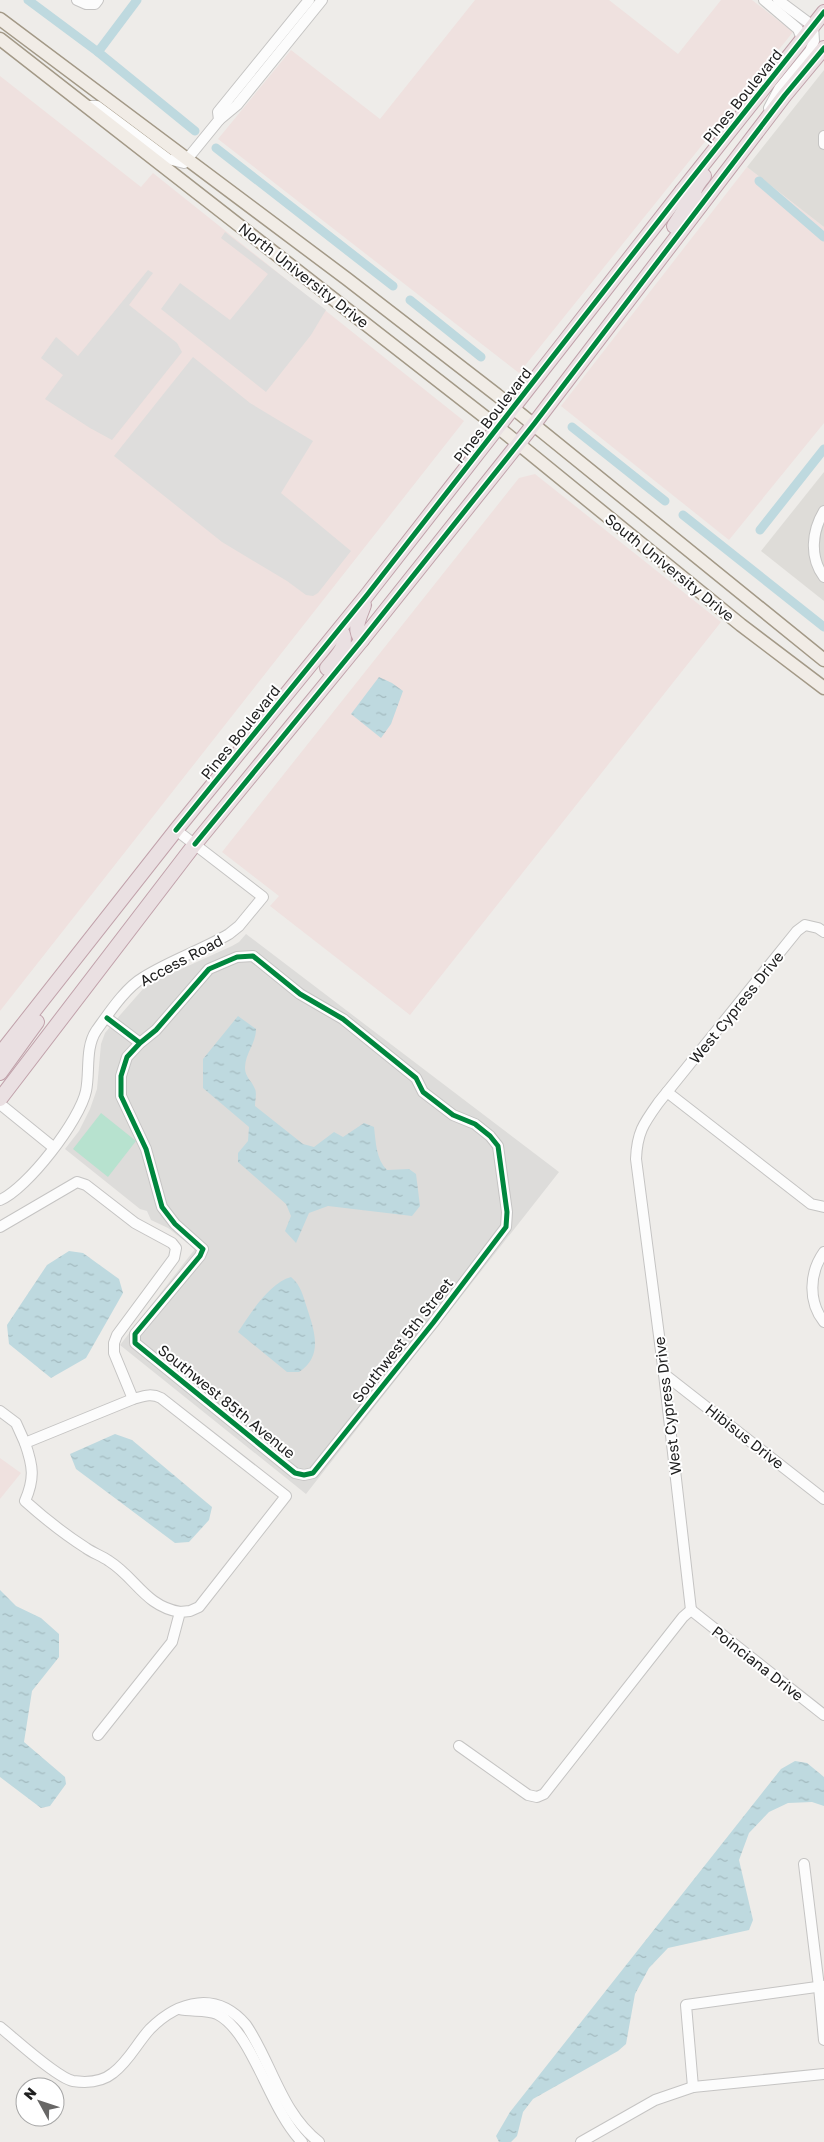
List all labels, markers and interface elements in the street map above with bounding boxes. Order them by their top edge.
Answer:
street label: Pines Boulevard [699,45,785,147]
street label: North University Drive [235,219,373,332]
street label: Pines Boulevard [449,364,535,466]
street label: South University Drive [602,509,738,625]
street label: Pines Boulevard [197,681,283,783]
street label: Access Road [136,931,226,989]
street label: West Cypress Drive [685,947,787,1067]
street label: Southwest 5th Street [348,1274,456,1406]
street label: West Cypress Drive [650,1336,684,1476]
street label: Southwest 85th Avenue [155,1340,299,1462]
street label: Hibisus Drive [702,1400,788,1472]
street label: Poinciana Drive [709,1622,808,1705]
north arrow [15,2077,65,2127]
text: N [20,2084,40,2103]

